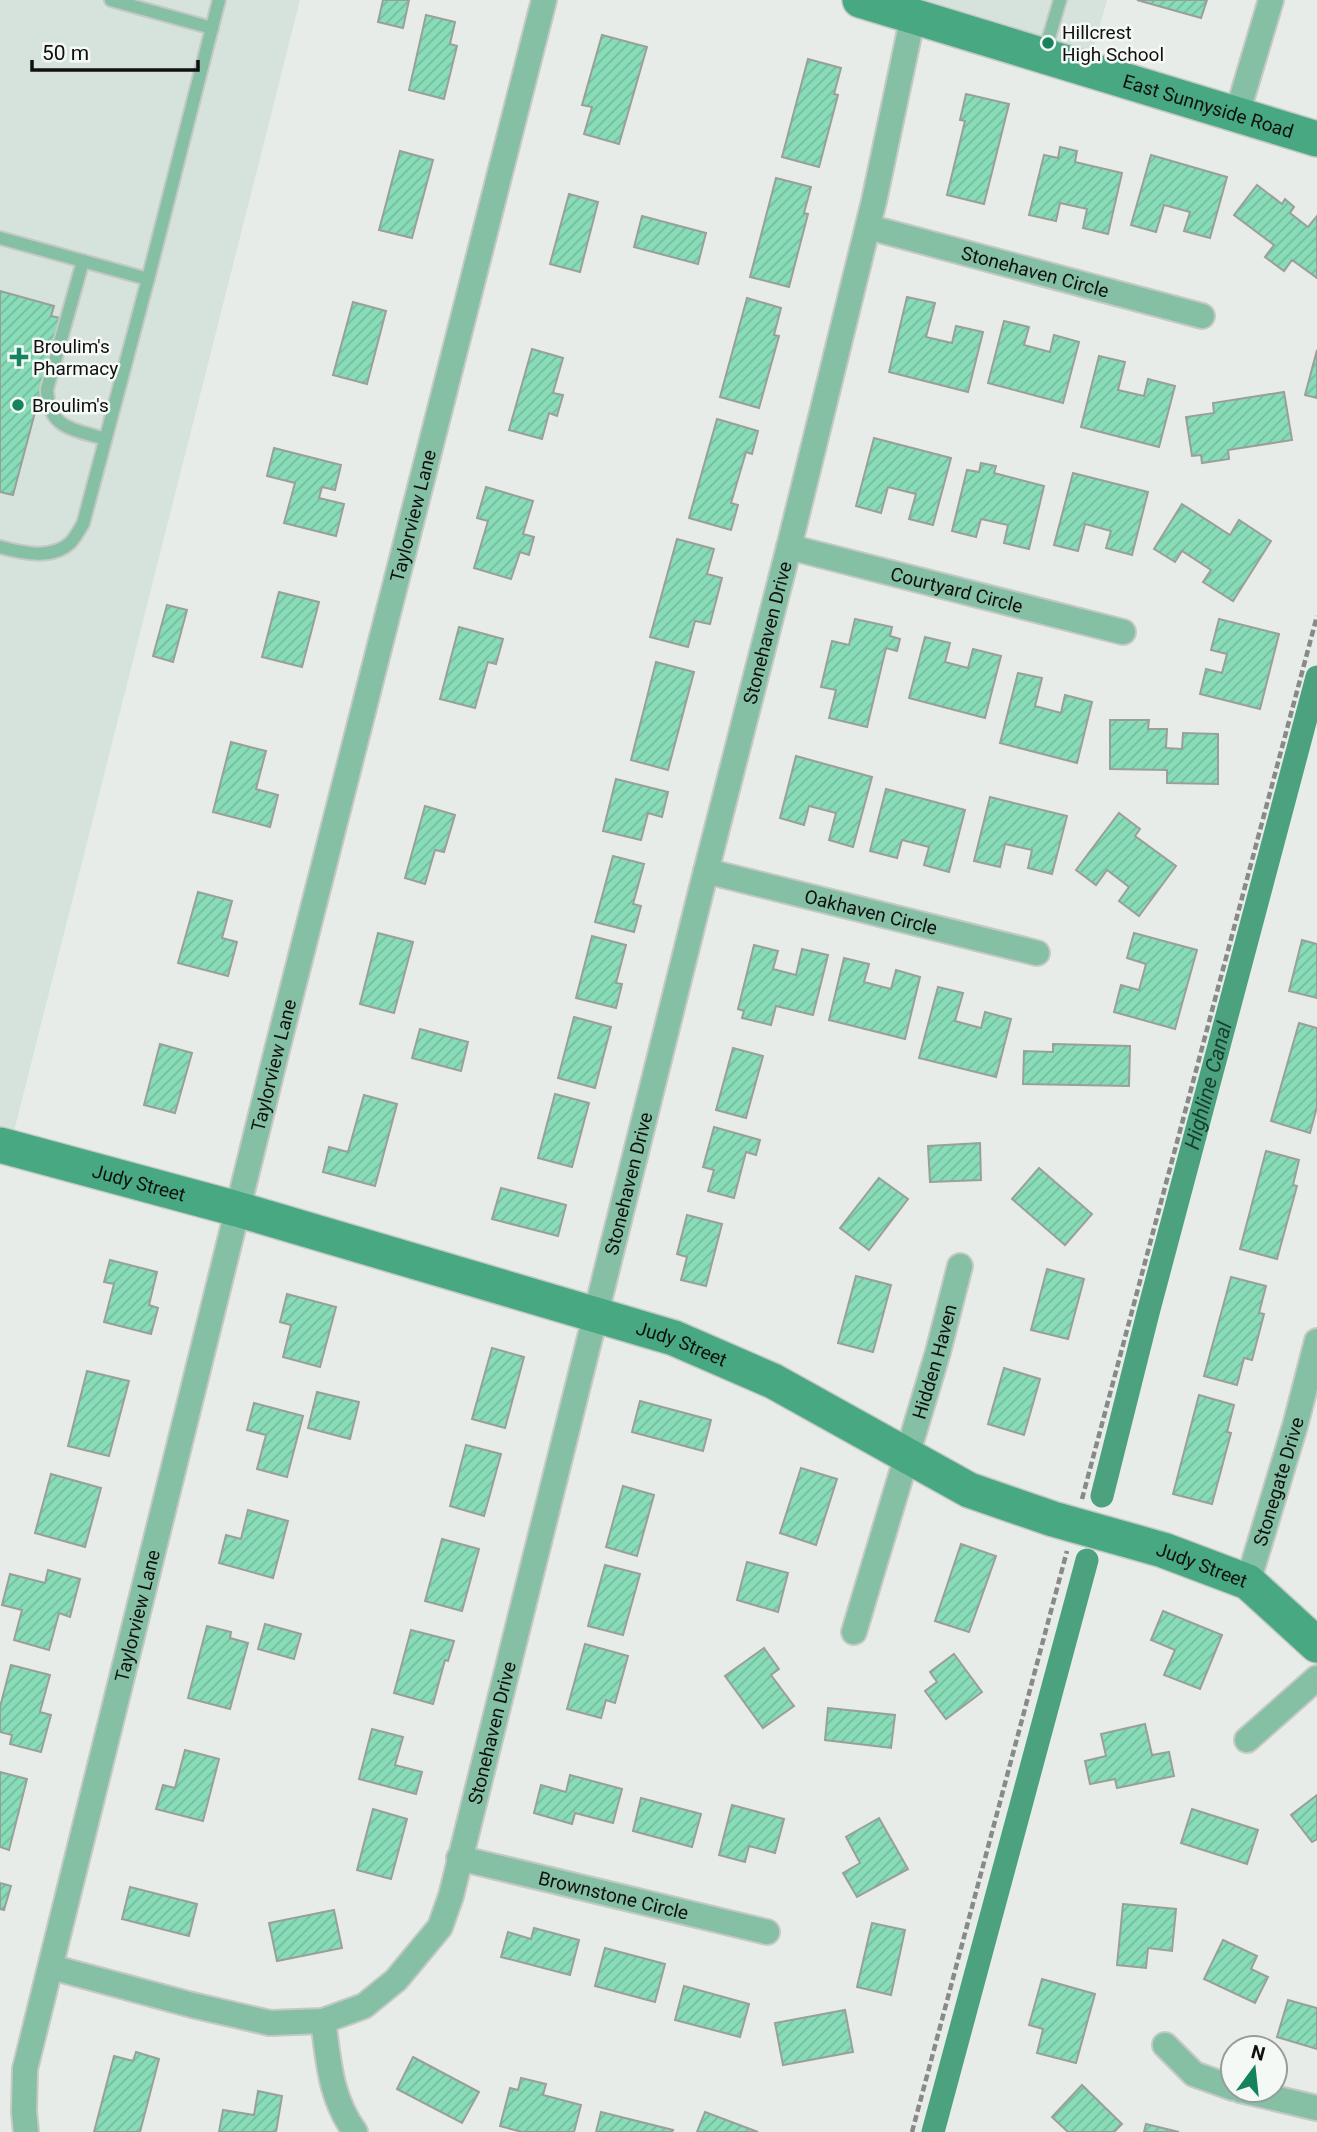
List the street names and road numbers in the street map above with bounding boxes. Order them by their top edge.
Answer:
street label: East Sunnyside Road [1120,69,1296,143]
street label: Stonehaven Circle [959,241,1111,302]
street label: Taylorview Lane [385,447,441,584]
street label: Stonehaven Drive [738,559,796,707]
street label: Courtyard Circle [888,562,1025,618]
street label: Oakhaven Circle [802,884,940,939]
street label: Taylorview Lane [246,997,301,1134]
street label: Stonehaven Drive [599,1110,657,1257]
street label: Judy Street [90,1159,188,1206]
street label: Hidden Haven [907,1302,961,1422]
street label: Judy Street [633,1316,731,1371]
street label: Stonegate Drive [1248,1415,1308,1549]
street label: Judy Street [1154,1537,1251,1592]
street label: Taylorview Lane [110,1547,165,1684]
street label: Stonehaven Drive [463,1659,520,1807]
street label: Brownstone Circle [536,1866,691,1924]

